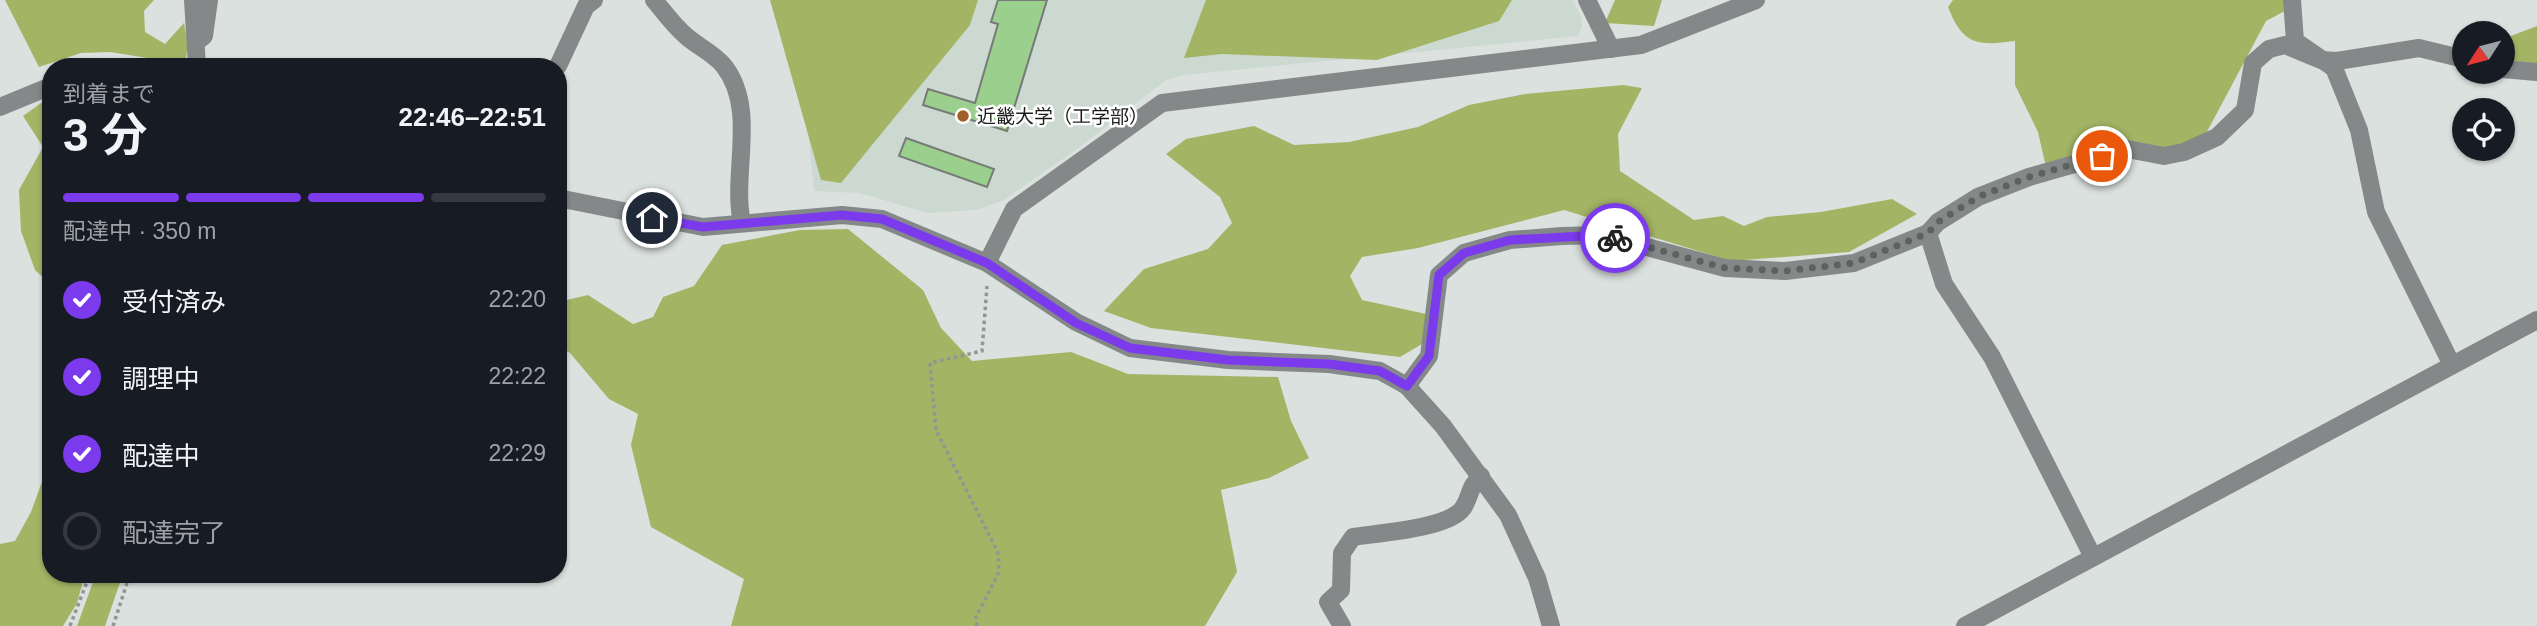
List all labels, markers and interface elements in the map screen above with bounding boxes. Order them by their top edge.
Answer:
north arrow [2452,21,2515,84]
map controls [2452,21,2515,161]
text: 到着まで [63,81,155,107]
button: locate [2452,98,2515,161]
text: 22:46–22:51 [399,102,546,132]
place label: 近畿大学（工学部） [977,106,1148,127]
marker: 近畿大学（工学部） [955,108,971,124]
text: 3 分 [63,109,147,161]
pin [2072,126,2132,186]
icon: bag [2083,137,2121,175]
pin [622,188,682,248]
icon: home [633,199,671,237]
courier [1580,203,1650,273]
text: 配達中 · 350 m [63,218,216,244]
icon: bike [1596,219,1634,257]
icon: check [63,281,101,319]
text: 22:20 [488,286,546,312]
text: 受付済み [122,287,226,317]
icon: check [63,358,101,396]
text: 22:22 [488,363,546,389]
text: 調理中 [122,364,200,394]
icon: check [63,435,101,473]
text: 22:29 [488,440,546,466]
text: 配達中 [122,441,200,471]
text: 配達完了 [122,518,226,548]

